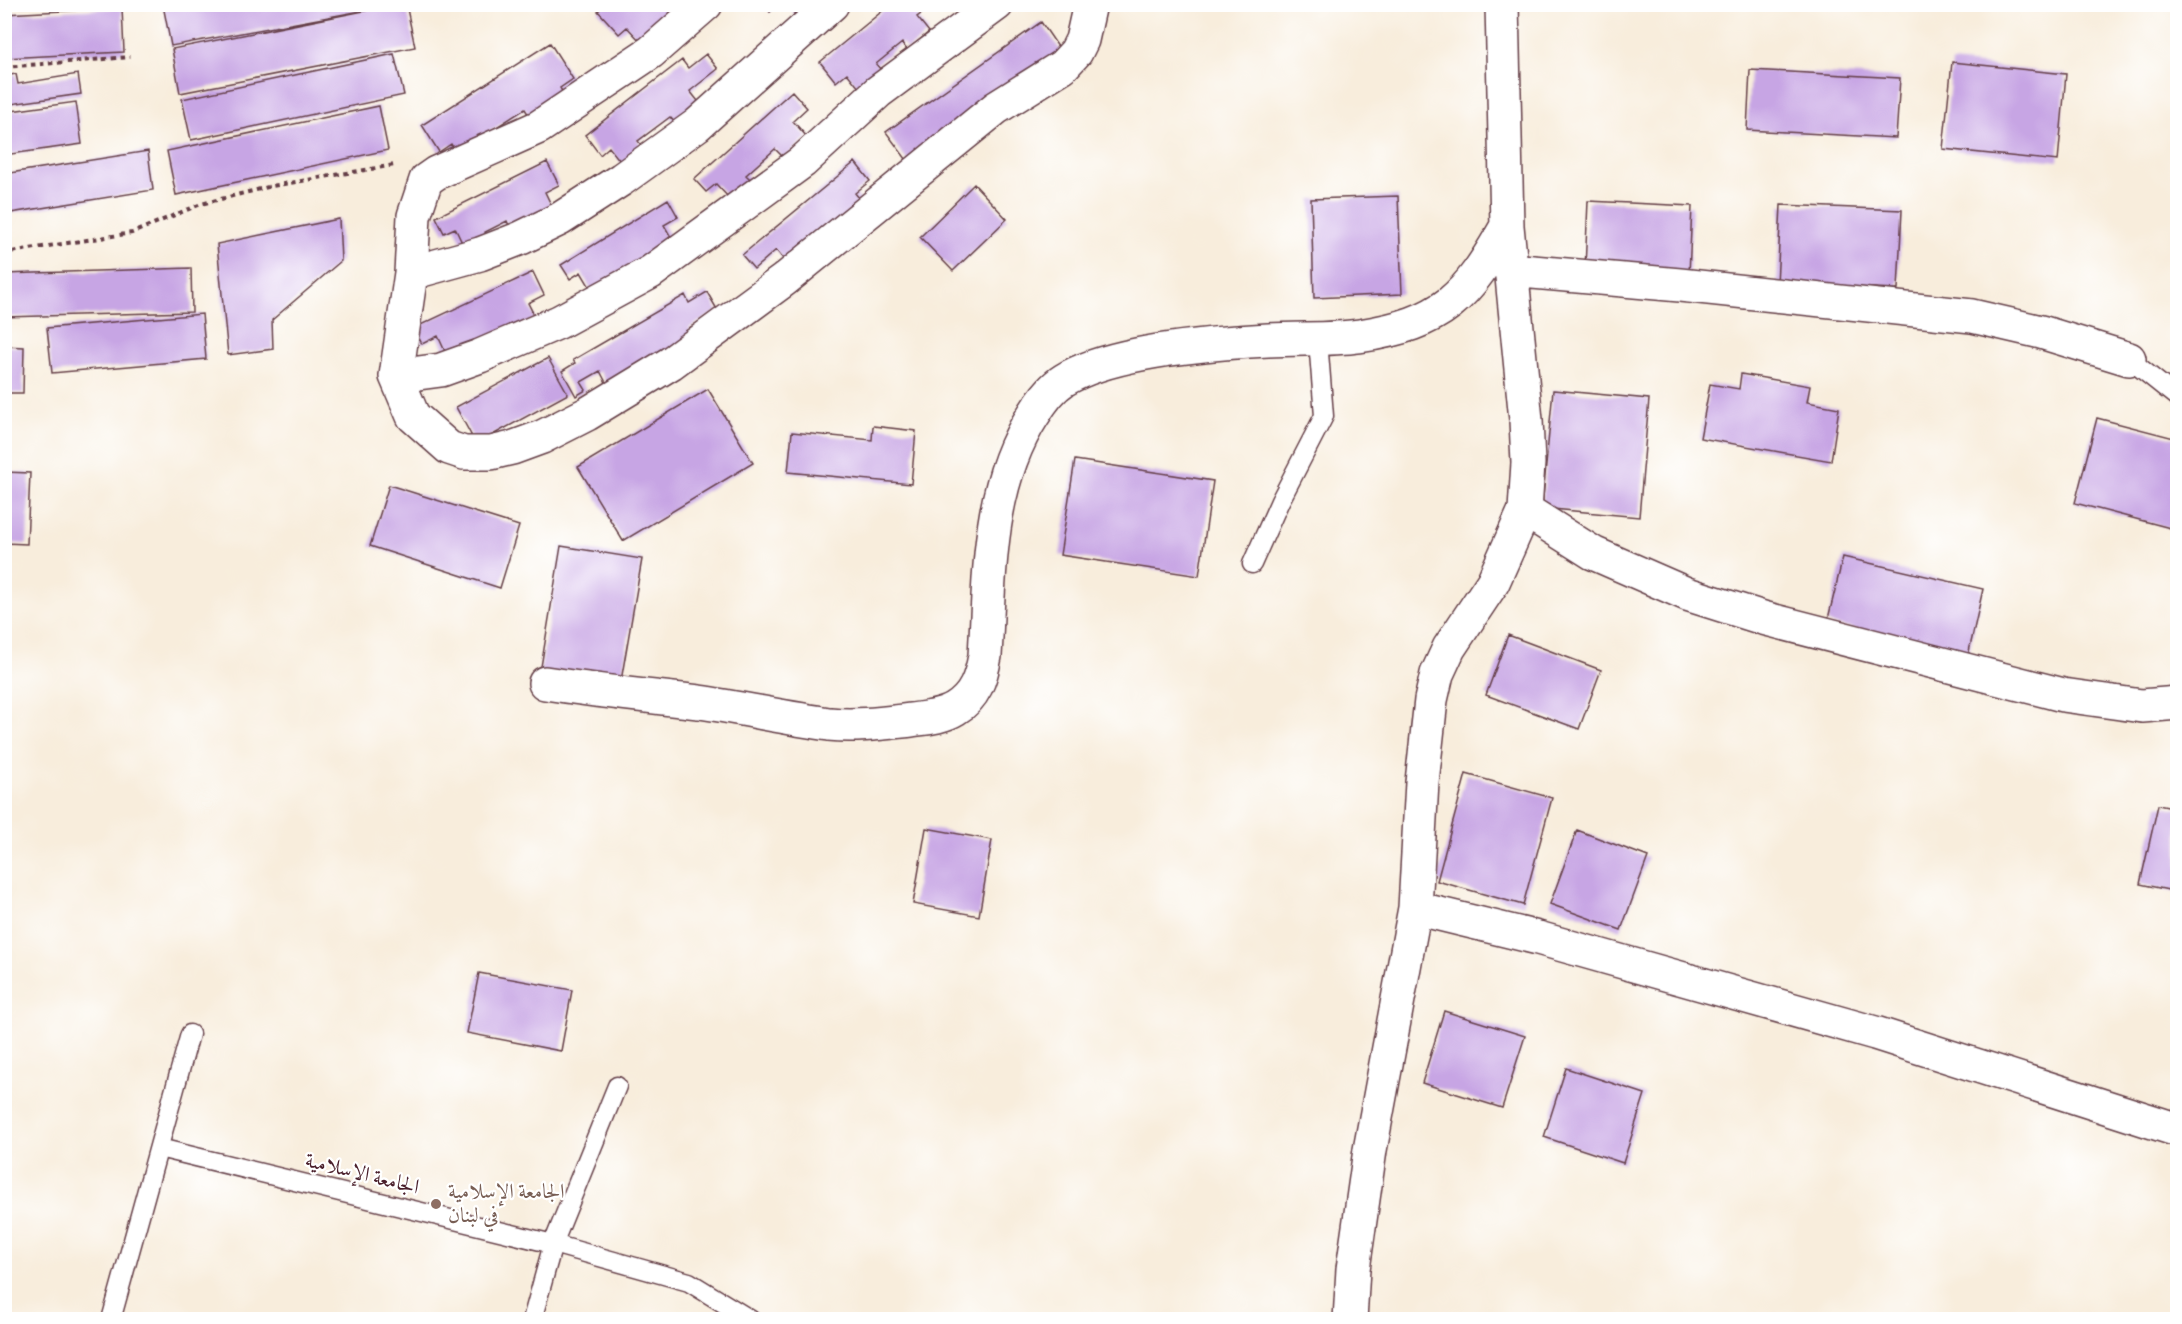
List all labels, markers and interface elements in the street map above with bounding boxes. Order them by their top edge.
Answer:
street label: الجامعة الإسلامية [302,1147,422,1203]
place label: الجامعة الإسلامية في لبنان [448,1179,565,1232]
marker: الجامعة الإسلامية في لبنان [429,1197,443,1211]

